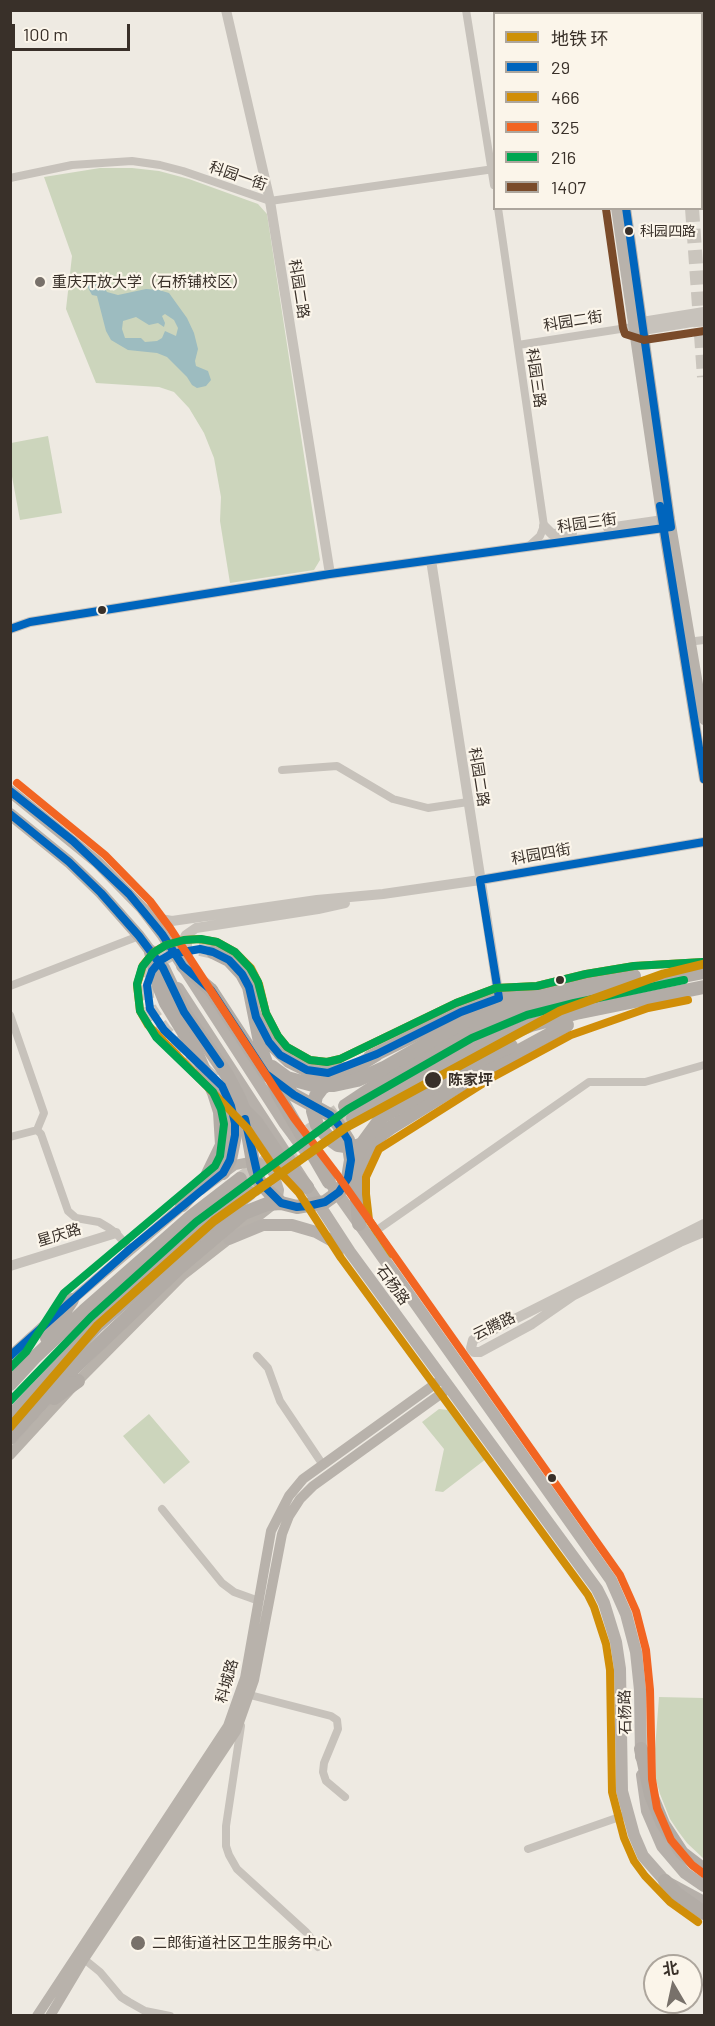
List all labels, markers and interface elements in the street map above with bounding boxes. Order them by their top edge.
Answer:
scale bar [15,12,134,50]
legend [493,12,703,210]
text: 100 m [23,23,68,45]
text: 地铁 环 [551,27,609,49]
text: 29 [551,56,570,78]
text: 466 [551,86,579,108]
text: 325 [551,116,579,138]
text: 216 [551,146,576,168]
street label: 科园一街 [207,158,269,194]
text: 1407 [551,176,586,198]
place label: 科园四路 [640,223,696,239]
marker: 科园四路 [623,225,635,237]
street label: 科园二路 [285,258,313,320]
place label: 重庆开放大学（石桥铺校区） [52,273,247,291]
marker: 重庆开放大学（石桥铺校区） [33,275,47,289]
street label: 科园二街 [542,307,604,335]
street label: 科园三路 [523,347,549,409]
street label: 科园三街 [556,510,618,536]
unlabelled marker [96,604,108,616]
street label: 科园二路 [465,746,493,808]
street label: 科园四街 [510,840,572,868]
unlabelled marker [554,974,566,986]
marker: 陈家坪 [423,1070,443,1090]
place label: 陈家坪 [448,1071,493,1089]
street label: 星庆路 [35,1220,83,1250]
street label: 石杨路 [372,1262,414,1308]
street label: 云腾路 [470,1308,518,1344]
unlabelled marker [546,1472,558,1484]
street label: 科城路 [212,1657,242,1705]
street label: 石杨路 [616,1689,634,1735]
marker: 二郎街道社区卫生服务中心 [129,1934,147,1952]
place label: 二郎街道社区卫生服务中心 [152,1934,332,1952]
north arrow [643,1954,703,2014]
text: 北 [661,1957,680,1978]

